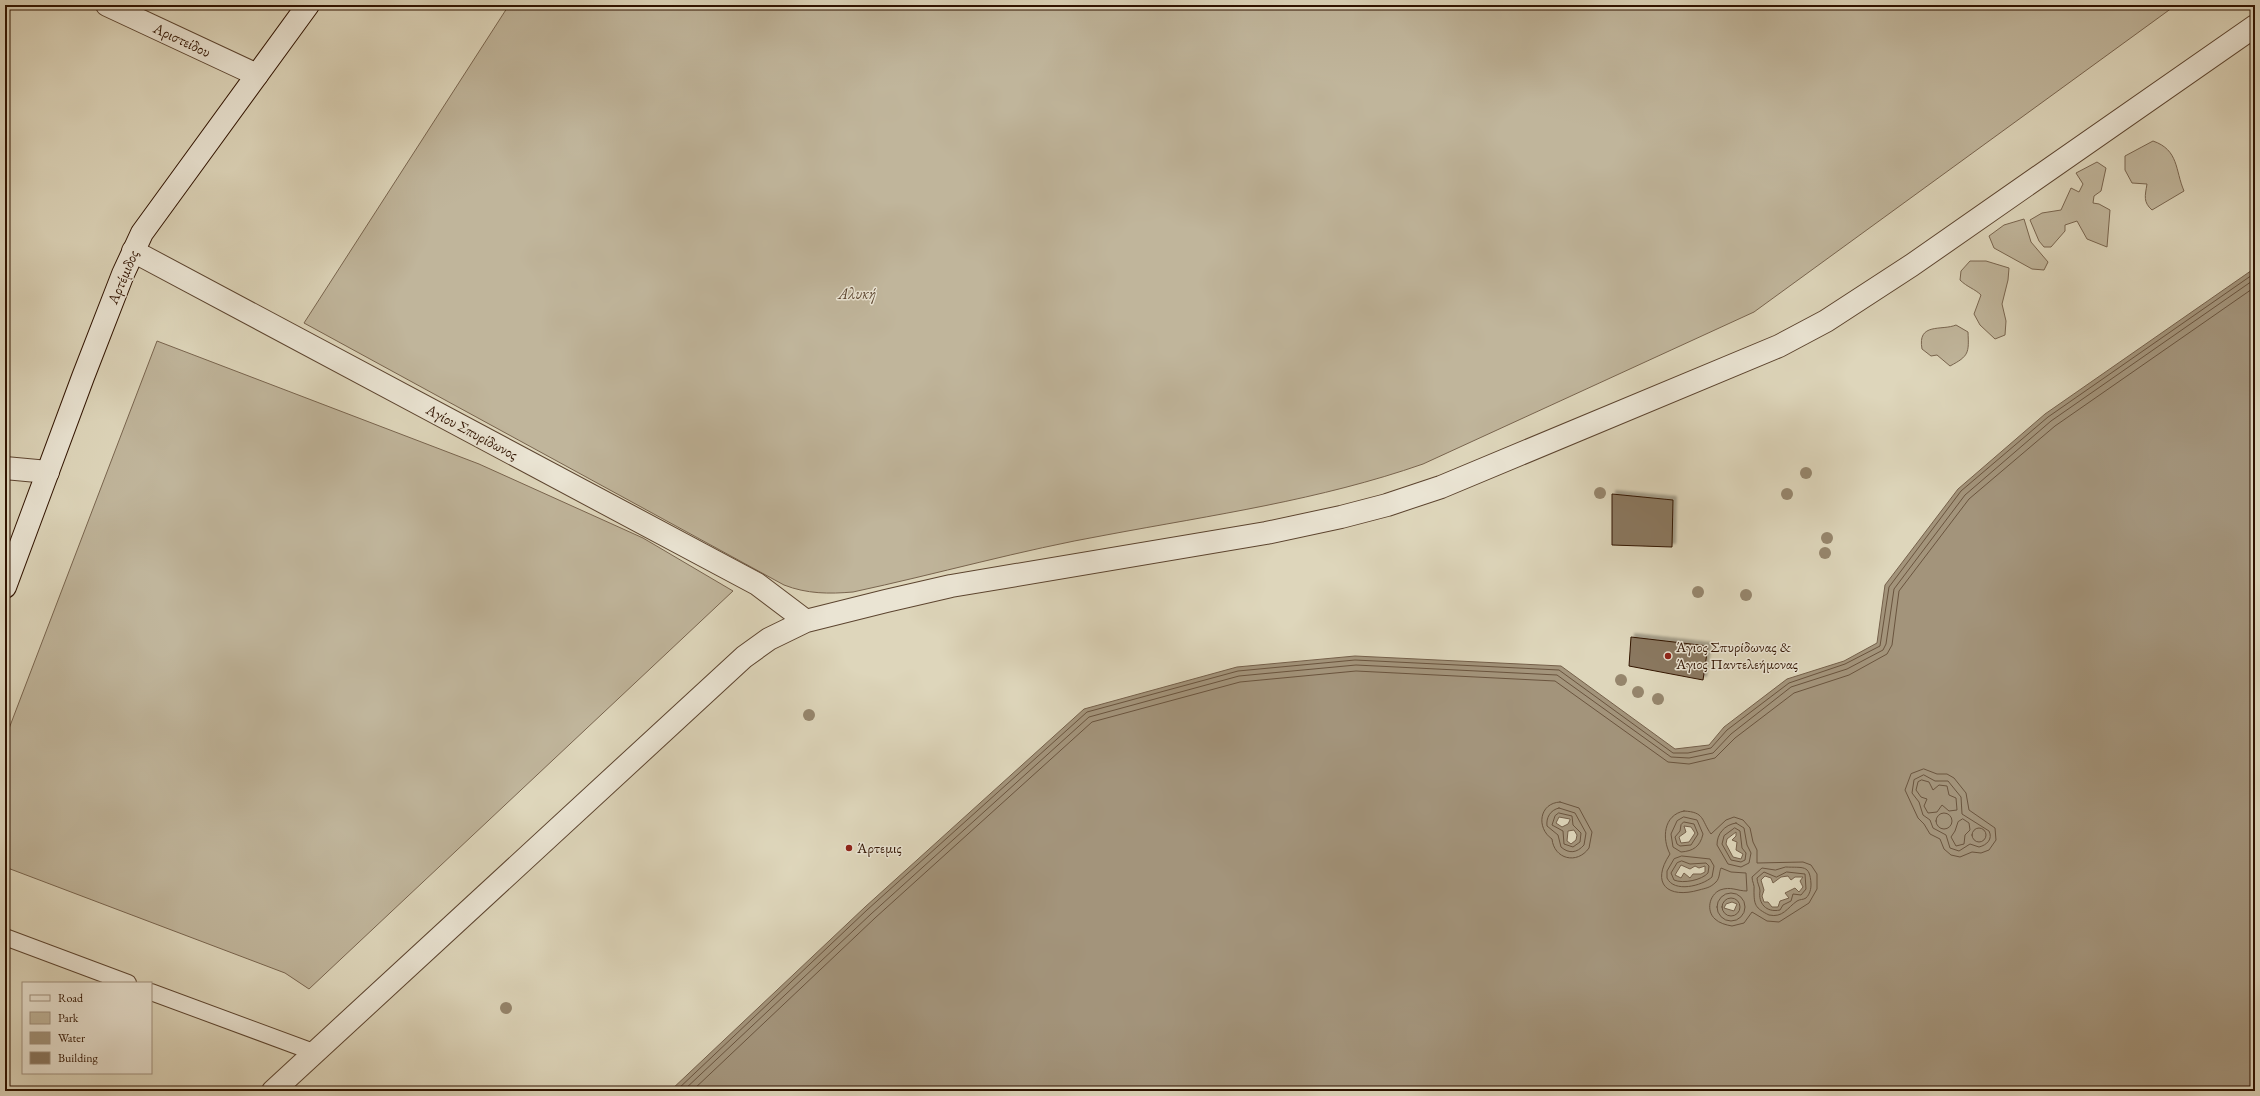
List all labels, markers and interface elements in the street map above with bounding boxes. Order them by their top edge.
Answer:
street label: Αριστείδου [150,18,214,61]
street label: Αρτέμιδος [102,247,142,308]
park label: Αλυκή [837,284,876,304]
street label: Αγίου Σπυρίδωνος [422,399,521,464]
place label: Άγιος Σπυρίδωνας & Άγιος Παντελεήμονας [1675,637,1798,673]
marker: Άγιος Σπυρίδωνας & Άγιος Παντελεήμονας [1663,651,1673,661]
place label: Άρτεμις [856,838,902,857]
marker: Άρτεμις [844,843,854,853]
legend [22,982,152,1074]
text: Road [58,990,84,1006]
text: Park [58,1010,79,1026]
text: Water [58,1030,85,1046]
text: Building [58,1050,99,1066]

